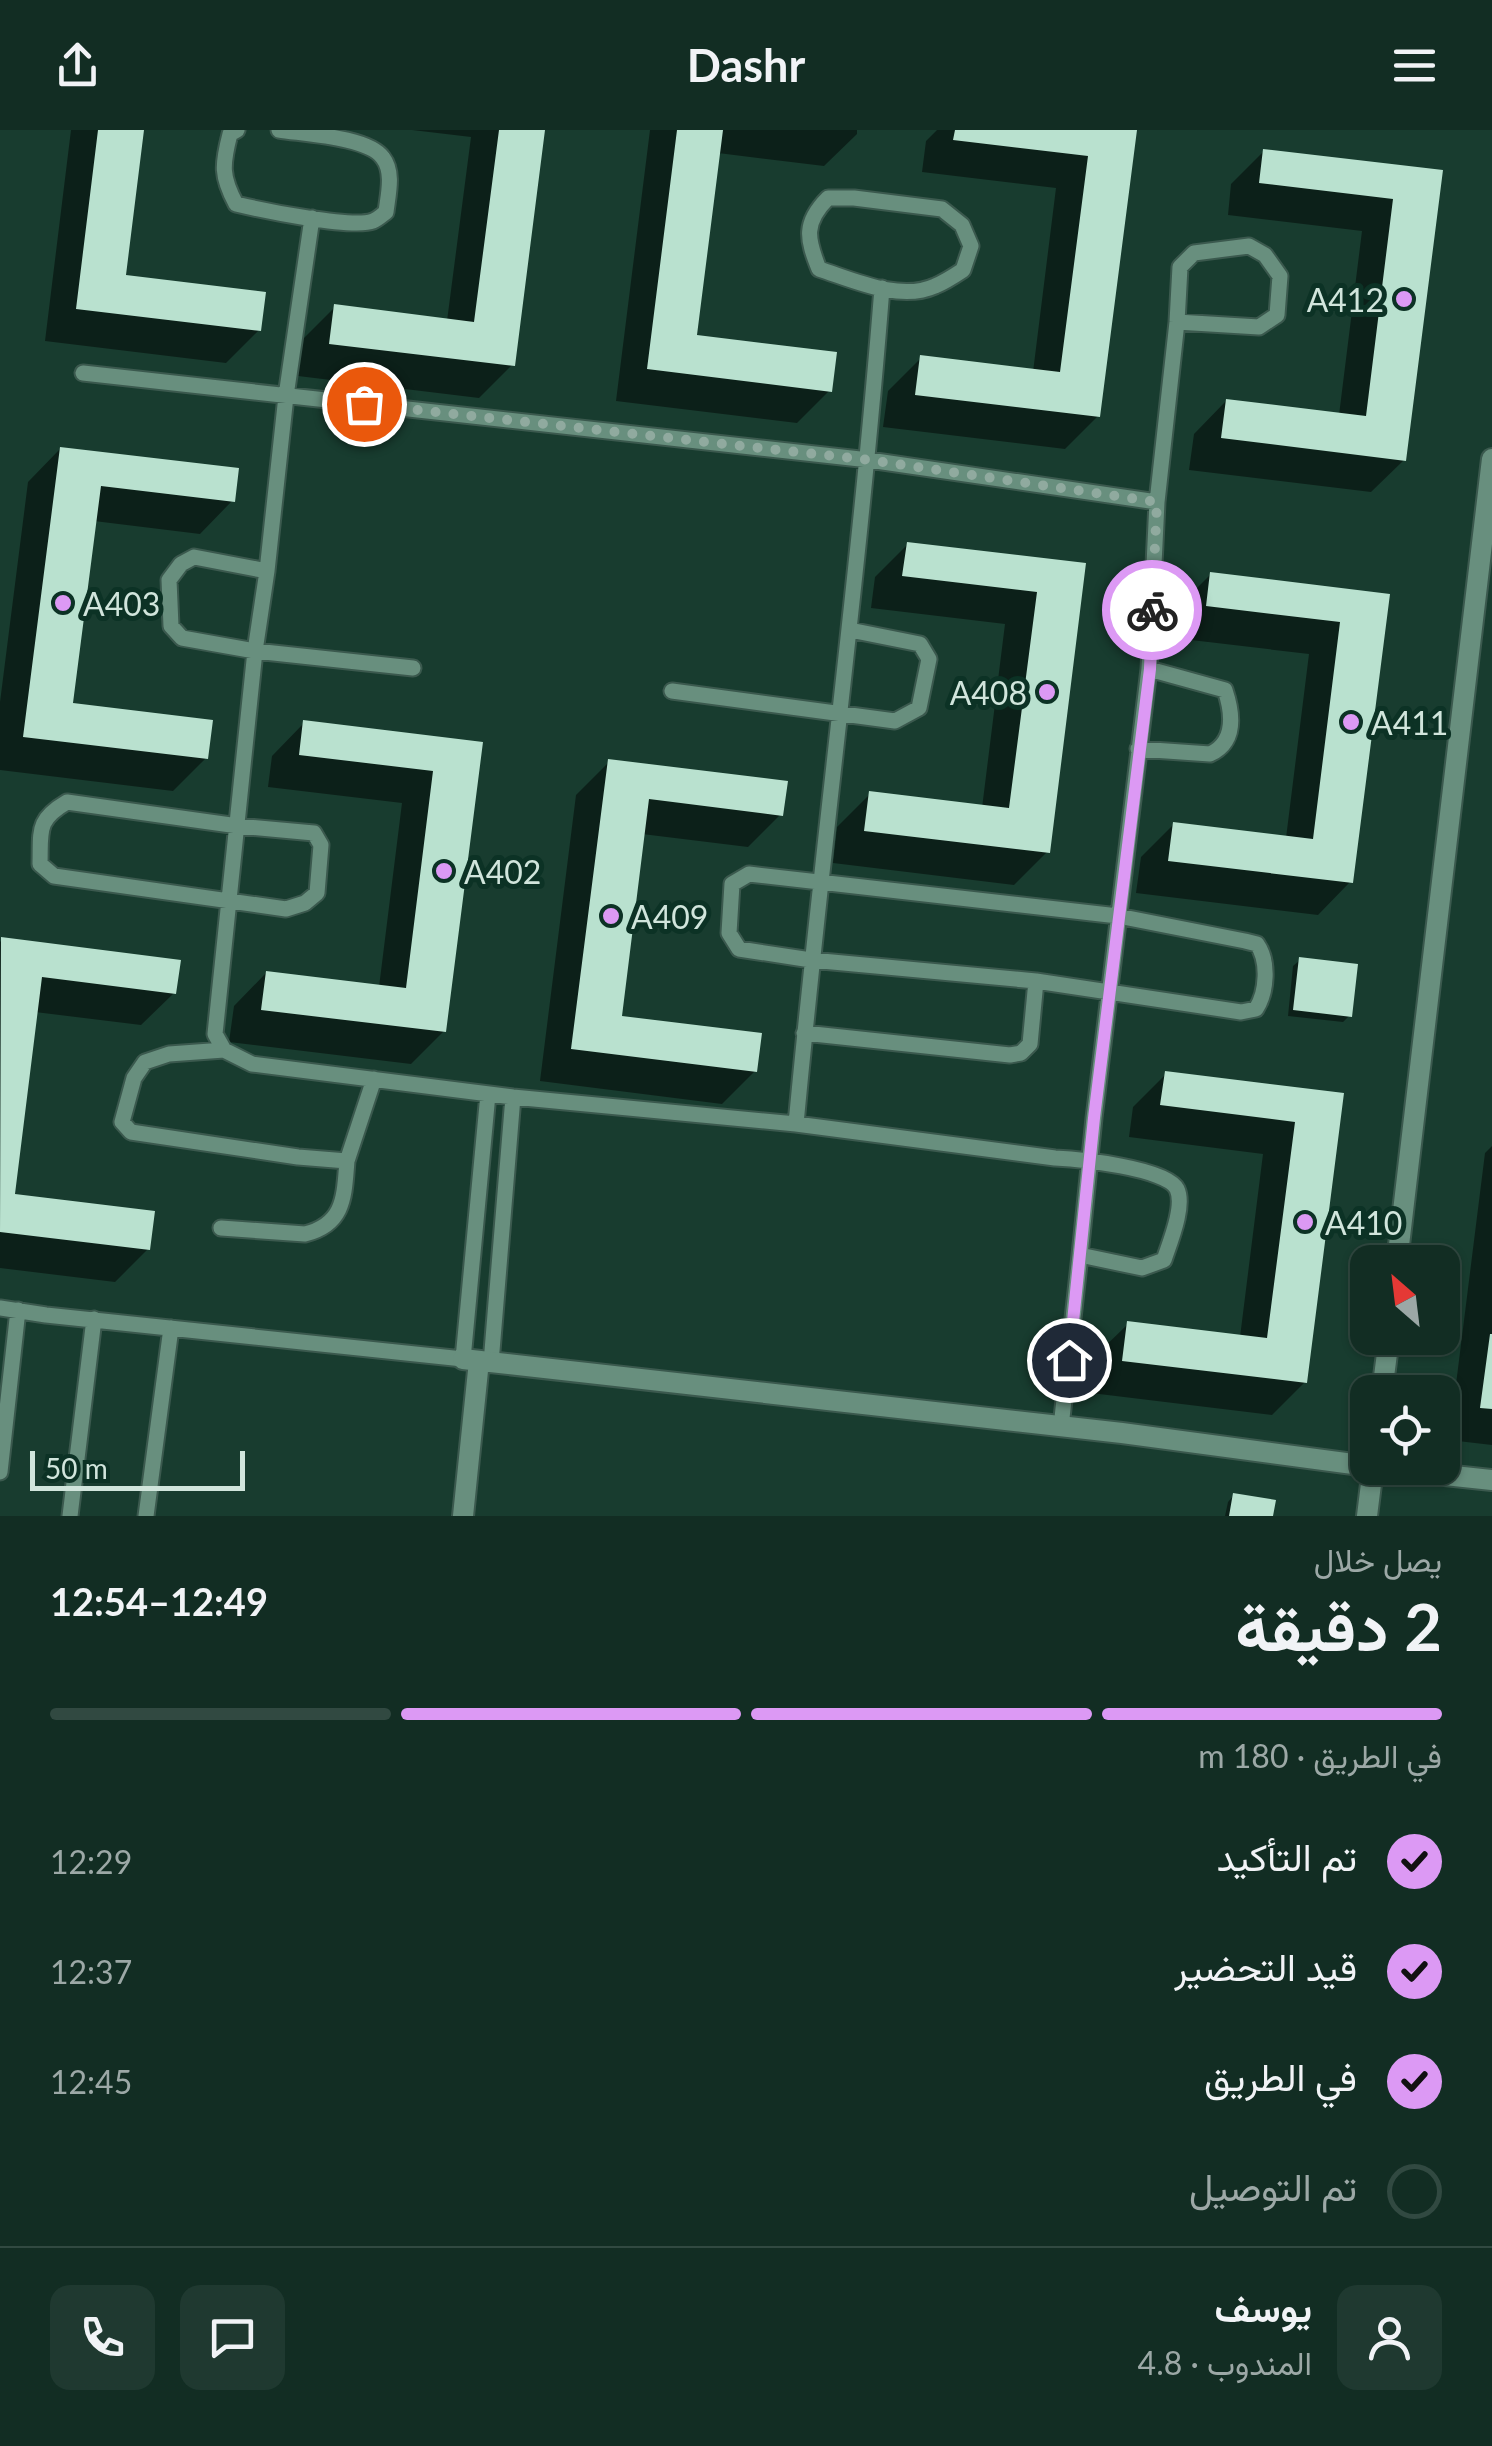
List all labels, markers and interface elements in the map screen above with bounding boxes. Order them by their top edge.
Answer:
icon: share [50,38,105,93]
text: Dashr [687,38,805,92]
icon: menu [1387,38,1442,93]
place label: A412 [1307,280,1384,319]
marker: A412 [1393,288,1415,310]
pin [322,362,407,447]
icon: bag [337,377,392,432]
courier [1102,560,1202,660]
icon: bike [1125,583,1180,638]
place label: A403 [83,584,160,623]
marker: A403 [52,592,74,614]
place label: A408 [950,673,1027,712]
marker: A408 [1036,681,1058,703]
place label: A411 [1371,703,1448,742]
marker: A411 [1340,711,1362,733]
place label: A402 [464,852,541,891]
marker: A402 [433,860,455,882]
place label: A409 [631,897,708,936]
marker: A409 [600,905,622,927]
place label: A410 [1325,1203,1402,1242]
marker: A410 [1294,1211,1316,1233]
north arrow [1350,1245,1460,1355]
map controls [1350,1245,1460,1485]
pin [1027,1318,1112,1403]
icon: home [1042,1333,1097,1388]
button: locate [1350,1375,1460,1485]
scale bar [30,1446,245,1490]
text: 50 m [45,1451,108,1485]
text: يصل خلال [1314,1540,1442,1579]
text: 12:49–12:54 [50,1578,268,1624]
text: 2 دقيقة [1235,1587,1442,1665]
text: في الطريق · 180 m [1198,1736,1442,1775]
text: تم التأكيد [1216,1833,1357,1879]
icon: check [1387,1834,1442,1889]
text: 12:29 [50,1842,132,1881]
text: قيد التحضير [1174,1943,1357,1989]
icon: check [1387,1944,1442,1999]
text: 12:37 [50,1952,132,1991]
text: في الطريق [1204,2053,1357,2099]
icon: check [1387,2054,1442,2109]
text: 12:45 [50,2062,132,2101]
text: تم التوصيل [1189,2163,1357,2209]
text: يوسف [1215,2284,1312,2330]
button: phone [50,2285,155,2390]
button: chat [180,2285,285,2390]
button: person [1337,2285,1442,2390]
text: المندوب · 4.8 [1138,2343,1312,2382]

